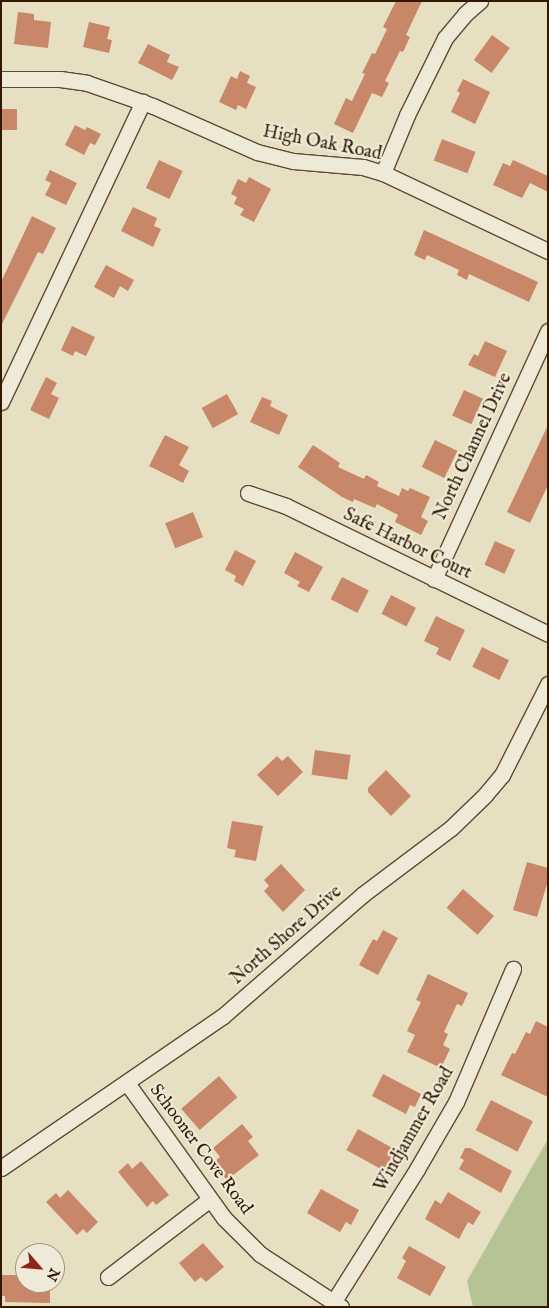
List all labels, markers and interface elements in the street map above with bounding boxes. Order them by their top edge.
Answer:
street label: High Oak Road [261,122,383,166]
street label: North Channel Drive [431,370,517,524]
street label: Safe Harbor Court [339,505,475,585]
street label: North Shore Drive [227,882,347,990]
street label: Windjammer Road [371,1064,459,1196]
street label: Schooner Cove Road [144,1081,256,1219]
north arrow [15,1243,65,1293]
text: N [42,1265,63,1284]

